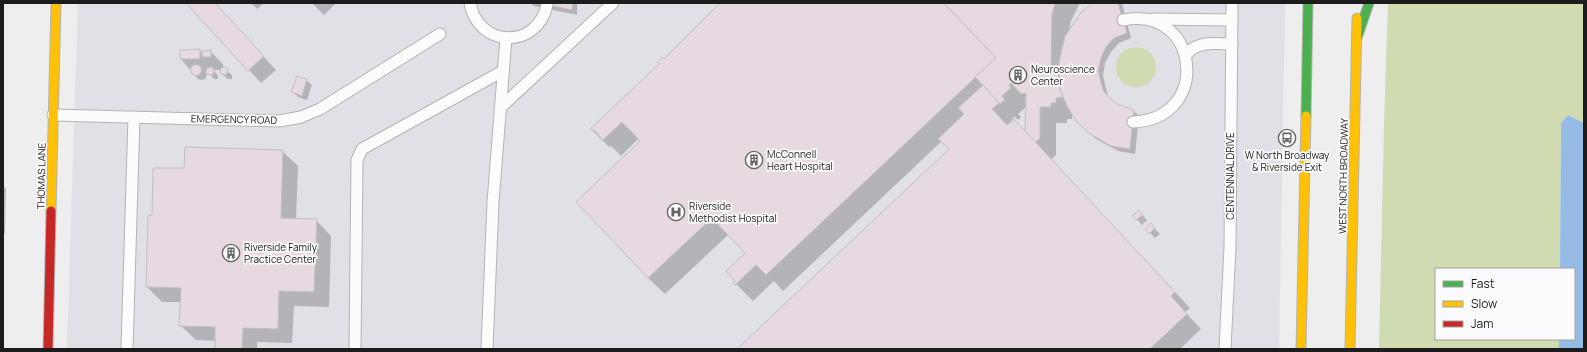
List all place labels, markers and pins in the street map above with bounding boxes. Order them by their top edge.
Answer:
place label: Neuroscience Center [1031,62,1095,88]
building icon: Neuroscience Center [1008,65,1028,85]
bus stop icon: W North Broadway & Riverside Exit [1277,128,1297,148]
place label: McConnell Heart Hospital [767,147,833,173]
place label: W North Broadway & Riverside Exit [1245,148,1330,174]
building icon: McConnell Heart Hospital [744,150,764,170]
place label: Riverside Methodist Hospital [689,199,777,225]
hospital icon: Riverside Methodist Hospital [666,202,686,222]
place label: Riverside Family Practice Center [244,240,318,266]
building icon: Riverside Family Practice Center [221,243,241,263]

